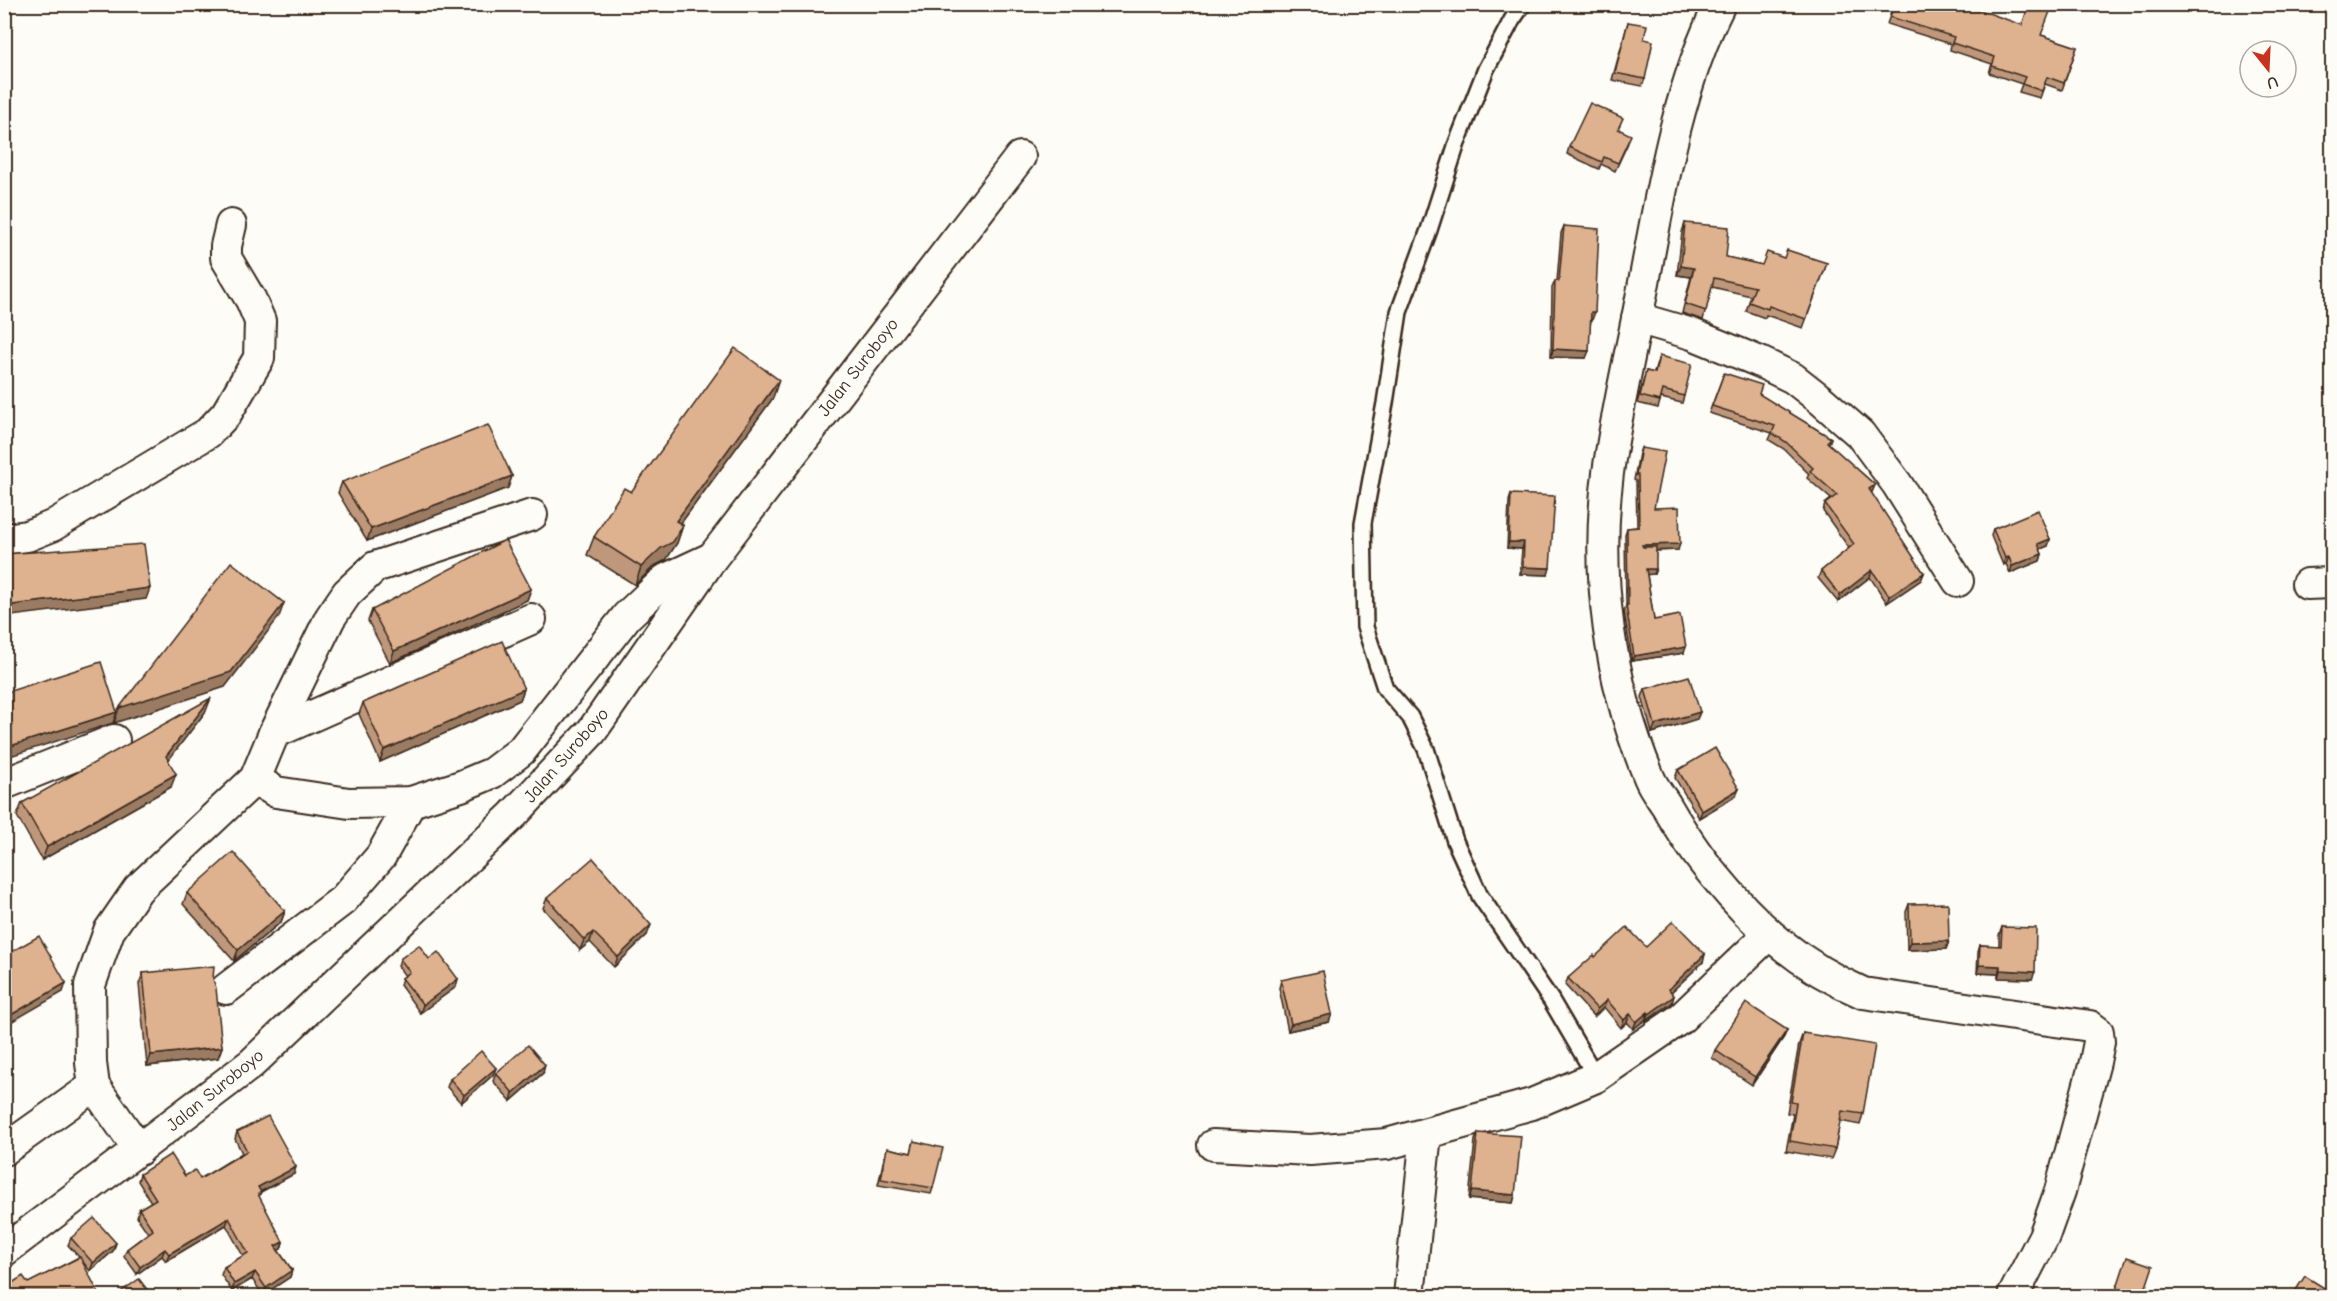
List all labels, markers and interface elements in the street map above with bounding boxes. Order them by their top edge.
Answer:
north arrow [2238,39,2298,99]
text: U [2264,72,2280,93]
street label: Jalan Suroboyo [814,314,903,420]
street label: Jalan Suroboyo [520,704,613,807]
street label: Jalan Suroboyo [163,1045,268,1136]

